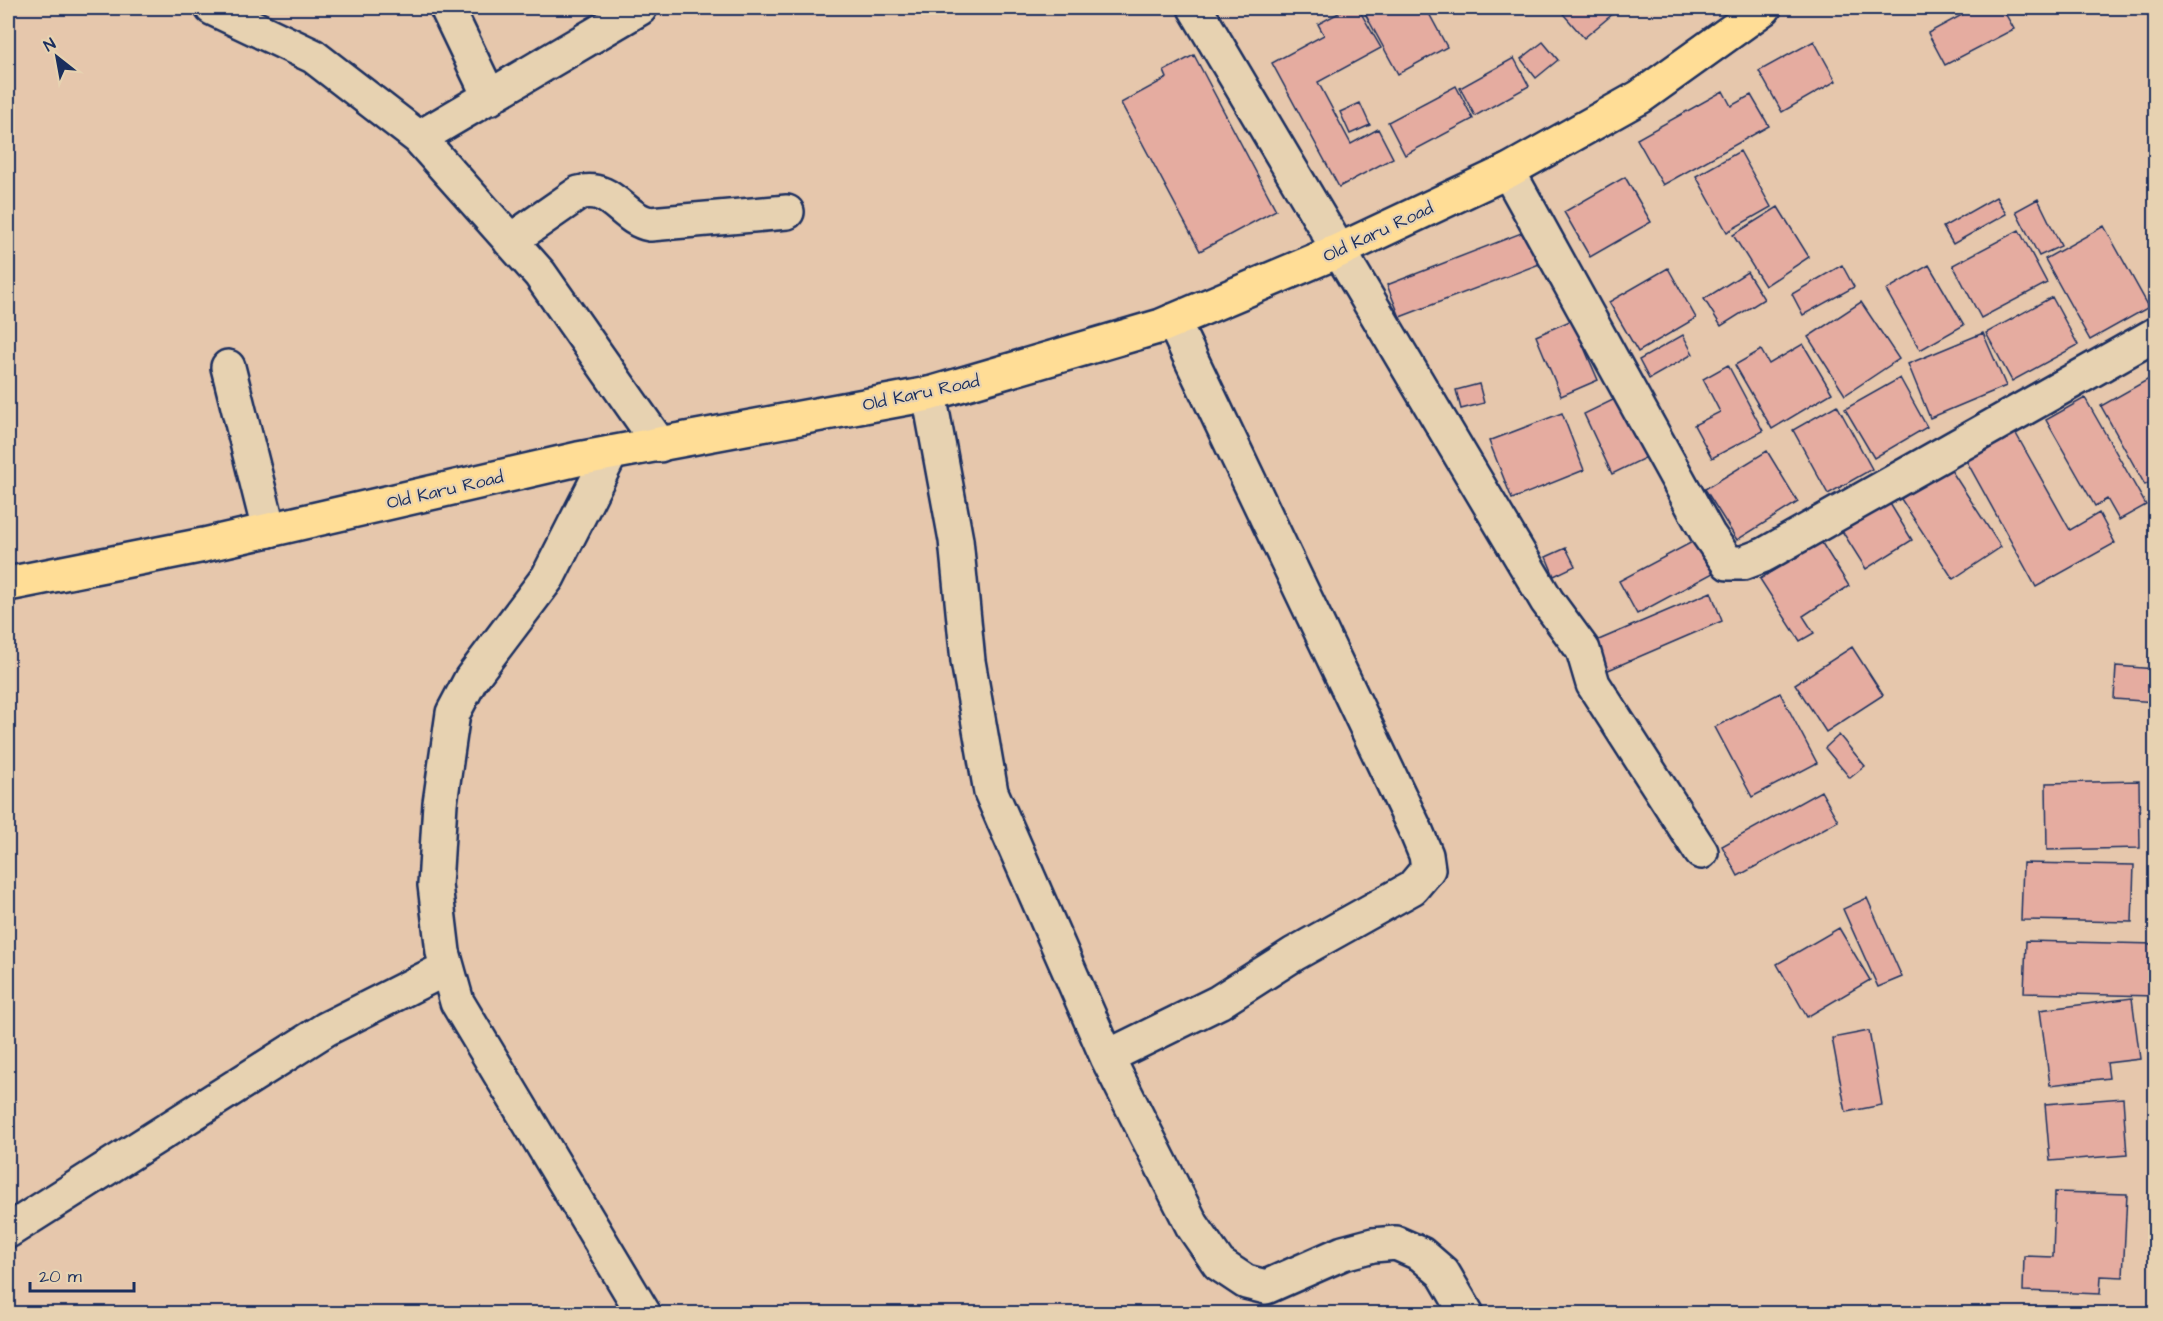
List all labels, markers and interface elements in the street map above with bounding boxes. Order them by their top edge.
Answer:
north arrow [27,27,87,87]
text: N [40,33,60,57]
street label: Old Karu Road [1319,196,1437,268]
street label: Old Karu Road [860,368,982,418]
street label: Old Karu Road [384,464,506,516]
scale bar [30,1255,134,1293]
text: 20 m [39,1264,82,1289]

